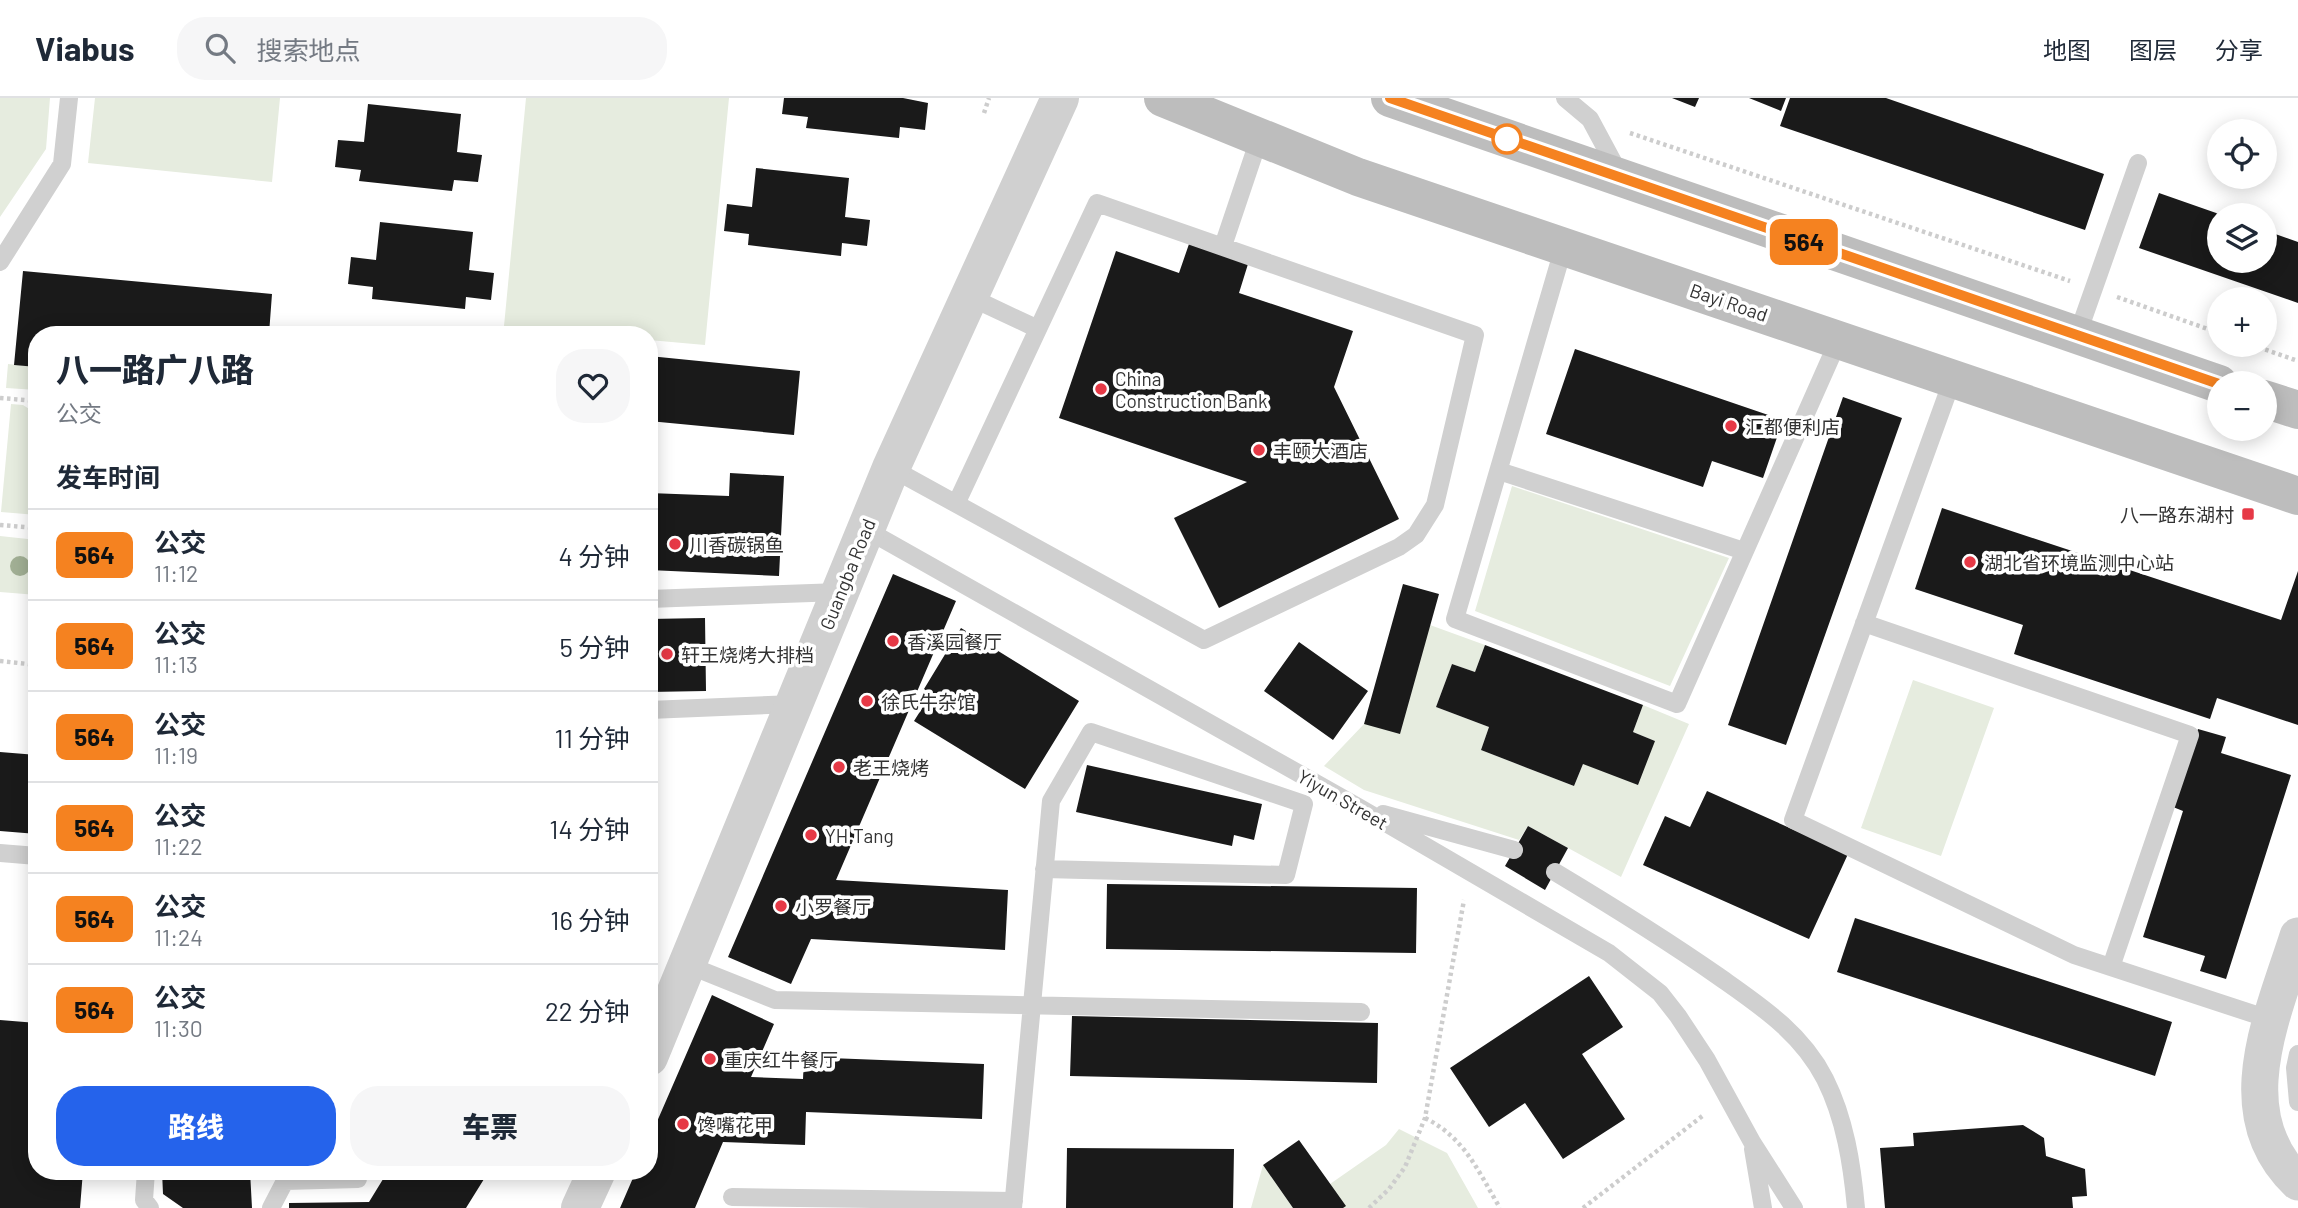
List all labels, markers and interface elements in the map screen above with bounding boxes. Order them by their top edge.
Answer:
search box [177,17,667,80]
text: Viabus [35,28,135,68]
icon: search [201,29,239,67]
text: 搜索地点 [257,34,361,65]
text: 地图 [2043,35,2091,64]
text: 图层 [2129,35,2177,64]
text: 分享 [2215,35,2263,64]
map controls [2207,119,2277,441]
button: locate [2207,119,2277,189]
unlabelled marker [1492,124,1522,154]
button: layers [2207,203,2277,273]
line badge: 564 [1764,219,1844,265]
text: 564 [1784,227,1824,256]
street label: Bayi Road [1687,278,1771,326]
button: + [2207,287,2277,357]
text: 八一路广八路 [56,349,254,389]
button: heart [556,349,630,423]
place label: China Construction Bank [1115,367,1268,412]
button: − [2207,371,2277,441]
marker: China Construction Bank [1093,381,1109,397]
text: 公交 [56,399,102,427]
place label: 汇都便利店 [1745,415,1840,438]
marker: 汇都便利店 [1723,418,1739,434]
place label: 丰颐大酒店 [1273,439,1368,462]
marker: 丰颐大酒店 [1251,442,1267,458]
text: 发车时间 [56,461,160,492]
place label: 八一路东湖村 [2120,503,2234,526]
marker: 八一路东湖村 [2240,506,2256,522]
street label: Guangba Road [814,515,880,633]
text: 公交 [154,526,206,557]
place label: 川香碳锅鱼 [689,533,784,556]
marker: 川香碳锅鱼 [667,536,683,552]
text: 564 [74,540,115,569]
text: 4 分钟 [558,540,630,571]
place label: 湖北省环境监测中心站 [1984,551,2174,574]
marker: 湖北省环境监测中心站 [1962,554,1978,570]
text: 11:12 [154,559,198,587]
text: 公交 [154,617,206,648]
place label: 香溪园餐厅 [907,630,1002,653]
text: 564 [74,631,115,660]
text: 5 分钟 [559,631,630,662]
marker: 香溪园餐厅 [885,633,901,649]
place label: 轩王烧烤大排档 [681,643,814,666]
marker: 轩王烧烤大排档 [659,646,675,662]
text: 11:13 [154,650,198,678]
place label: 徐氏牛杂馆 [881,690,976,713]
marker: 徐氏牛杂馆 [859,693,875,709]
text: 公交 [154,708,206,739]
text: 564 [74,722,115,751]
text: 11 分钟 [555,722,630,753]
text: 11:19 [154,741,198,769]
place label: 老王烧烤 [853,756,929,779]
marker: 老王烧烤 [831,759,847,775]
street label: Yiyun Street [1294,764,1392,834]
text: 公交 [154,799,206,830]
text: 564 [74,813,115,842]
text: 14 分钟 [549,813,630,844]
place label: YH.Tang [825,824,894,847]
marker: YH.Tang [803,827,819,843]
text: 11:22 [154,832,203,860]
text: 公交 [154,890,206,921]
place label: 小罗餐厅 [795,895,871,918]
marker: 小罗餐厅 [773,898,789,914]
text: 564 [74,904,115,933]
text: 16 分钟 [550,904,630,935]
text: 11:24 [154,923,203,951]
text: 公交 [154,981,206,1012]
text: 564 [74,995,115,1024]
text: 22 分钟 [545,995,630,1026]
text: 11:30 [154,1014,203,1042]
place label: 重庆红牛餐厅 [724,1048,838,1071]
marker: 重庆红牛餐厅 [702,1051,718,1067]
button: 路线 [56,1086,336,1166]
button: 车票 [350,1086,630,1166]
place label: 馋嘴花甲 [697,1113,773,1136]
marker: 馋嘴花甲 [675,1116,691,1132]

